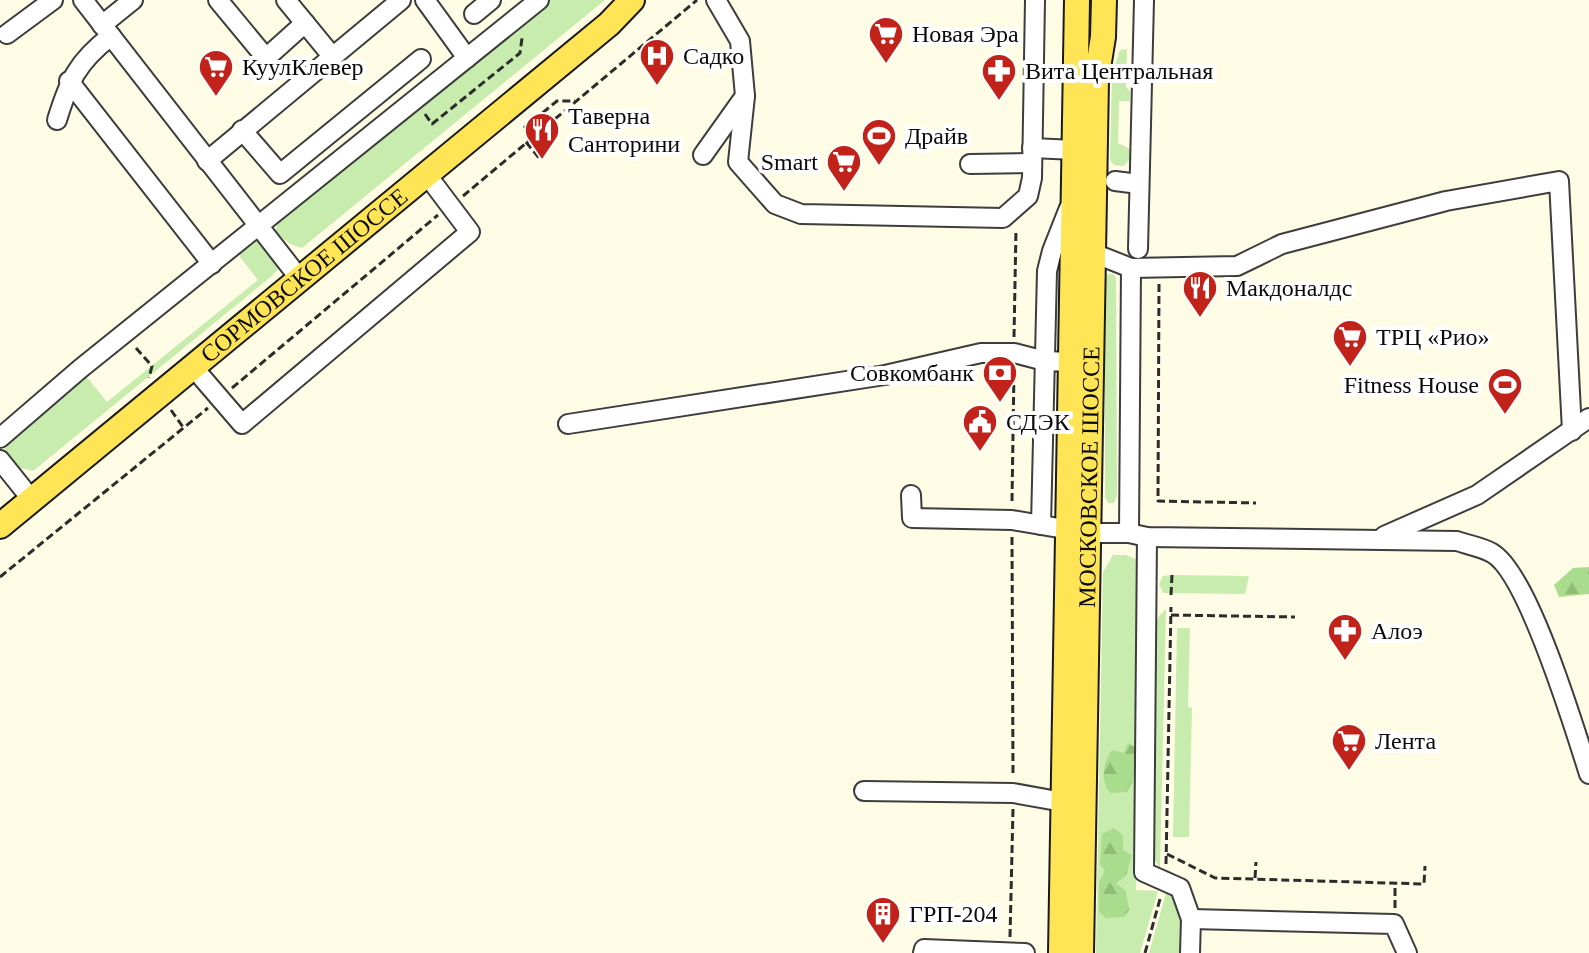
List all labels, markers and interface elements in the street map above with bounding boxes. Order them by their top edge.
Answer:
supermarket icon: Новая Эра [867,15,905,65]
place label: Новая Эра [912,21,1019,47]
hospital icon: Садко [638,37,676,87]
place label: Садко [683,43,744,69]
supermarket icon: КуулКлевер [197,48,235,98]
pharmacy icon: Вита Центральная [980,52,1018,102]
place label: КуулКлевер [242,54,364,80]
place label: Вита Центральная [1025,58,1213,84]
place label: Таверна Санторини [568,103,680,157]
restaurant icon: Таверна Санторини [523,111,561,161]
sports icon: Драйв [860,117,898,167]
place label: Драйв [905,123,968,149]
supermarket icon: Smart [825,143,863,193]
place label: Smart [761,149,818,175]
street label: СОРМОВСКОЕ ШОССЕ [196,183,412,368]
restaurant icon: Макдоналдс [1181,269,1219,319]
place label: Макдоналдс [1226,275,1352,301]
supermarket icon: ТРЦ «Рио» [1331,318,1369,368]
place label: ТРЦ «Рио» [1376,324,1490,350]
street label: МОСКОВСКОЕ ШОССЕ [1074,346,1104,608]
bank icon: Совкомбанк [981,354,1019,404]
place label: Совкомбанк [850,360,974,386]
sports icon: Fitness House [1486,366,1524,416]
place label: Fitness House [1344,372,1479,398]
public building icon: СДЭК [961,403,999,453]
place label: СДЭК [1006,409,1071,435]
pharmacy icon: Алоэ [1326,612,1364,662]
place label: Алоэ [1371,618,1423,644]
supermarket icon: Лента [1330,722,1368,772]
place label: Лента [1375,728,1436,754]
building icon: ГРП-204 [864,895,902,945]
place label: ГРП-204 [909,901,998,927]

